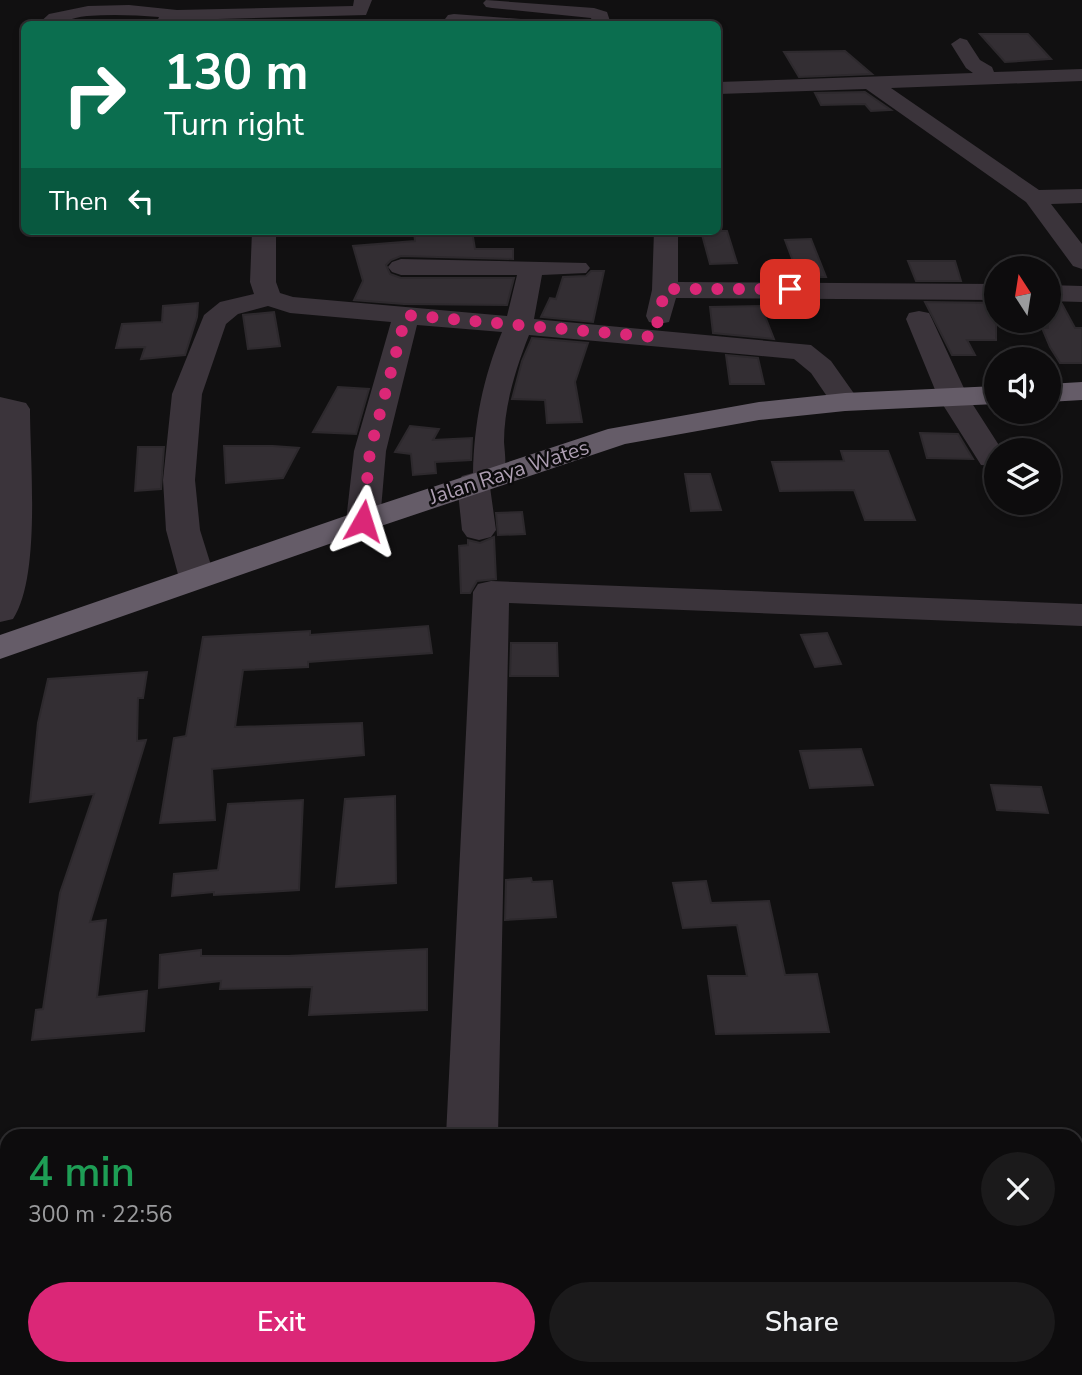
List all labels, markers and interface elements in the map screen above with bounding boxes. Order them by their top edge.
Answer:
text: 130 m [164,39,308,106]
icon: right [49,49,140,140]
text: Turn right [164,103,304,146]
icon: left [122,182,160,220]
text: Then [49,184,108,219]
north arrow [984,256,1060,332]
map controls [984,256,1061,515]
pin [760,259,820,319]
icon: arrive [771,270,809,308]
button: sound [984,347,1061,424]
street label: Jalan Raya Wates [425,433,592,511]
button: layers [984,438,1061,515]
position arrow [326,484,400,558]
text: 4 min [28,1144,135,1201]
button: close [981,1152,1055,1226]
text: 300 m · 22:56 [28,1199,173,1230]
button: Exit [28,1282,535,1362]
button: Share [549,1282,1055,1362]

